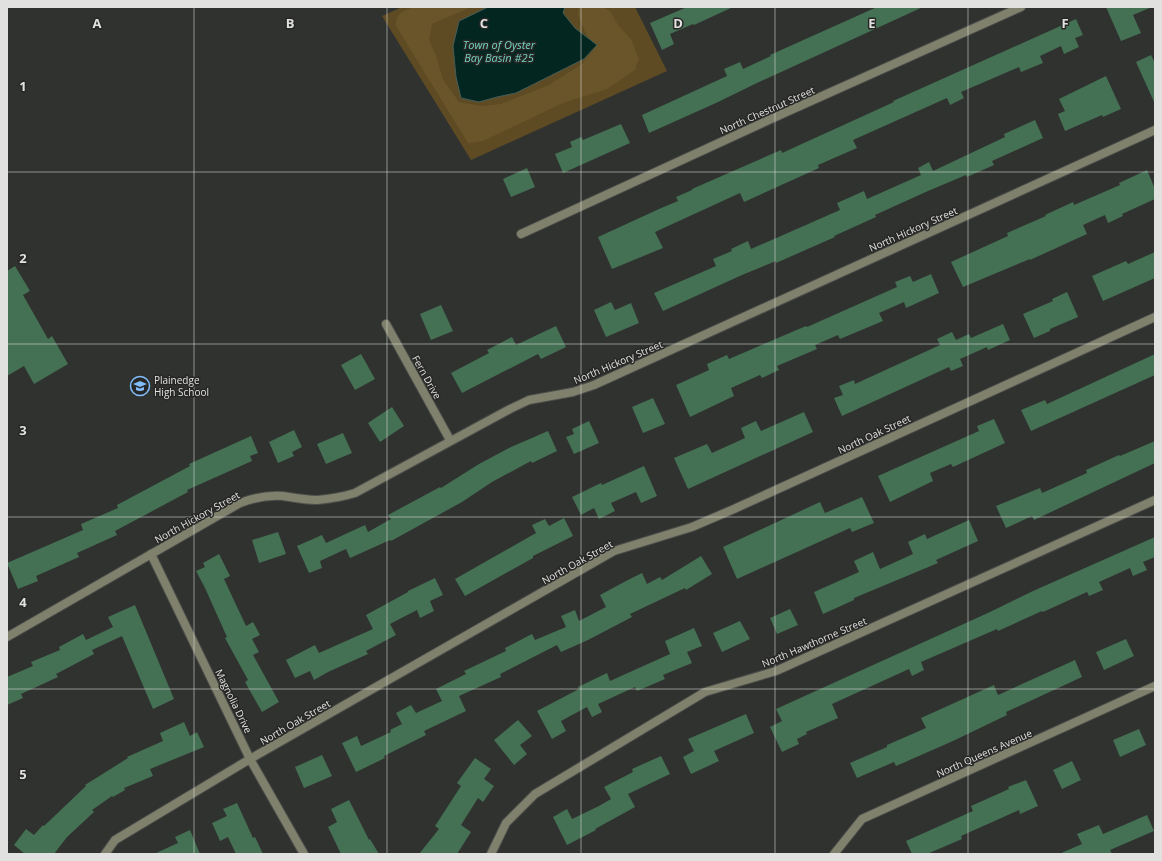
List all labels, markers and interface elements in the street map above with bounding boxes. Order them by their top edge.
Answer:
text: A [93,14,102,32]
text: B [286,14,295,32]
text: C [480,14,488,32]
text: D [673,14,683,32]
text: E [868,14,876,32]
text: F [1061,14,1069,32]
water label: Town of Oyster Bay Basin #25 [463,37,536,65]
text: 1 [19,77,27,95]
street label: North Chestnut Street [717,83,817,137]
street label: North Hickory Street [867,203,960,255]
text: 2 [19,249,27,267]
street label: North Hickory Street [571,337,665,387]
street label: Fern Drive [409,353,445,402]
place label: Plainedge High School [154,373,209,399]
school or university icon: Plainedge High School [129,375,151,397]
street label: North Oak Street [835,411,913,457]
text: 3 [19,421,27,439]
street label: North Hickory Street [152,488,243,546]
street label: North Oak Street [539,537,615,587]
text: 4 [19,593,27,611]
street label: North Hawthorne Street [759,613,869,670]
street label: Magnolia Drive [212,667,256,736]
street label: North Oak Street [257,696,333,748]
street label: North Queens Avenue [934,725,1034,780]
text: 5 [19,765,27,783]

